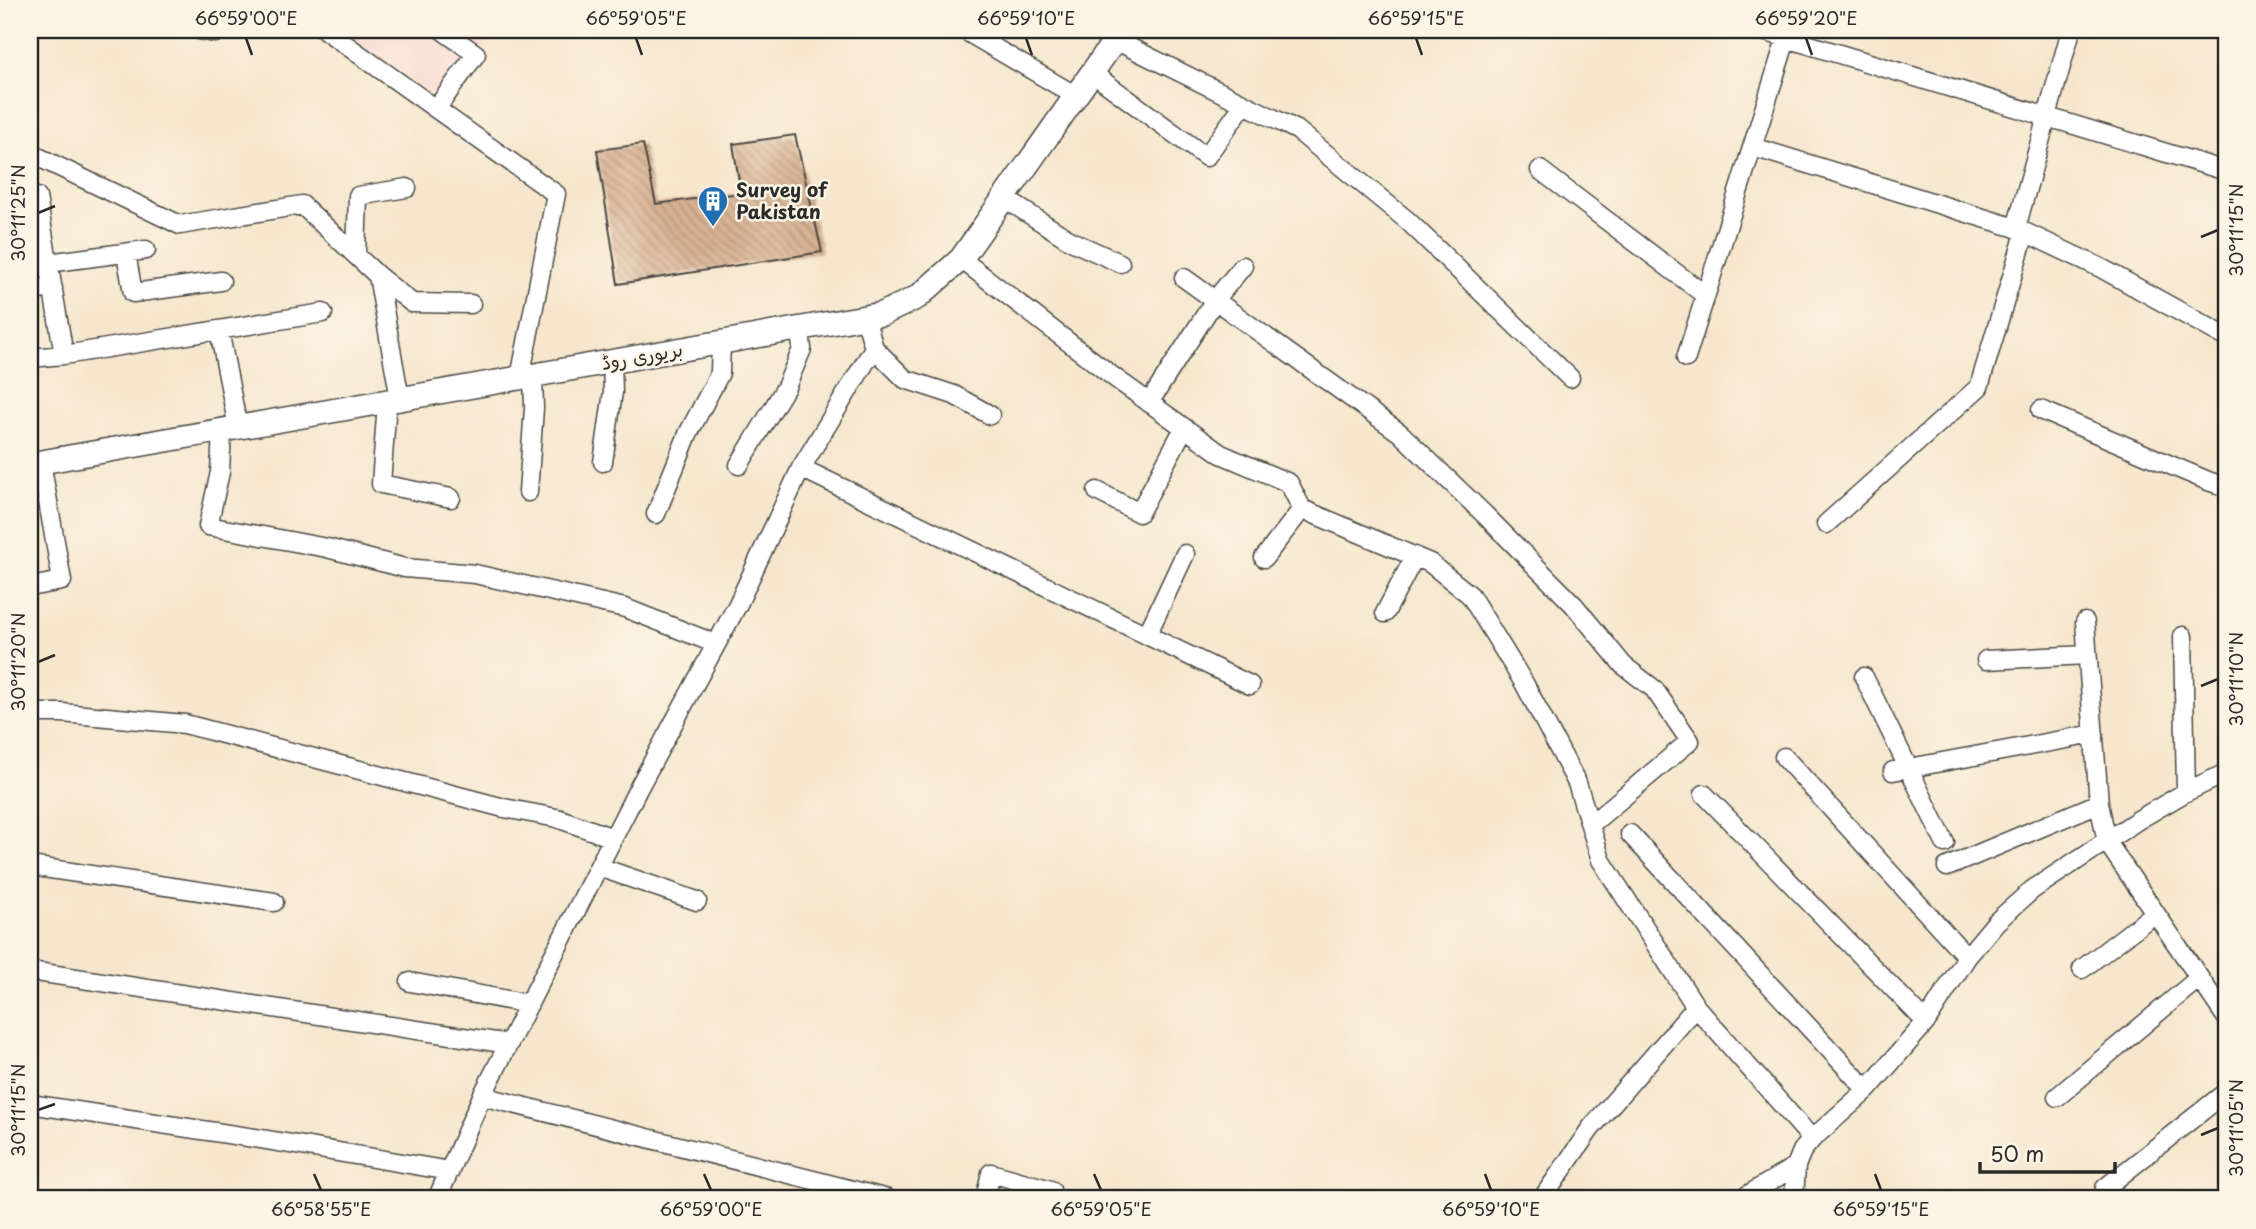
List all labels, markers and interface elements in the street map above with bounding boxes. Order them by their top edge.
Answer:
text: 66°59'00"E [194,4,298,31]
text: 66°59'05"E [585,4,687,31]
text: 66°59'10"E [977,4,1075,31]
text: 66°59'15"E [1367,4,1465,31]
text: 66°59'20"E [1755,4,1857,31]
text: 30°11'25"N [4,164,31,262]
place label: Survey of Pakistan [736,175,829,225]
text: 30°11'15"N [2222,183,2249,277]
building icon: Survey of Pakistan [696,184,730,228]
street label: بریوری روڈ [599,334,685,376]
text: 30°11'20"N [4,612,31,712]
text: 30°11'10"N [2222,632,2249,726]
text: 30°11'15"N [4,1063,31,1157]
text: 30°11'05"N [2222,1079,2249,1177]
scale bar [1980,1131,2114,1175]
text: 50 m [1990,1137,2044,1169]
text: 66°58'55"E [271,1195,371,1222]
text: 66°59'00"E [659,1195,763,1222]
text: 66°59'05"E [1050,1195,1152,1222]
text: 66°59'10"E [1442,1195,1540,1222]
text: 66°59'15"E [1832,1195,1930,1222]

